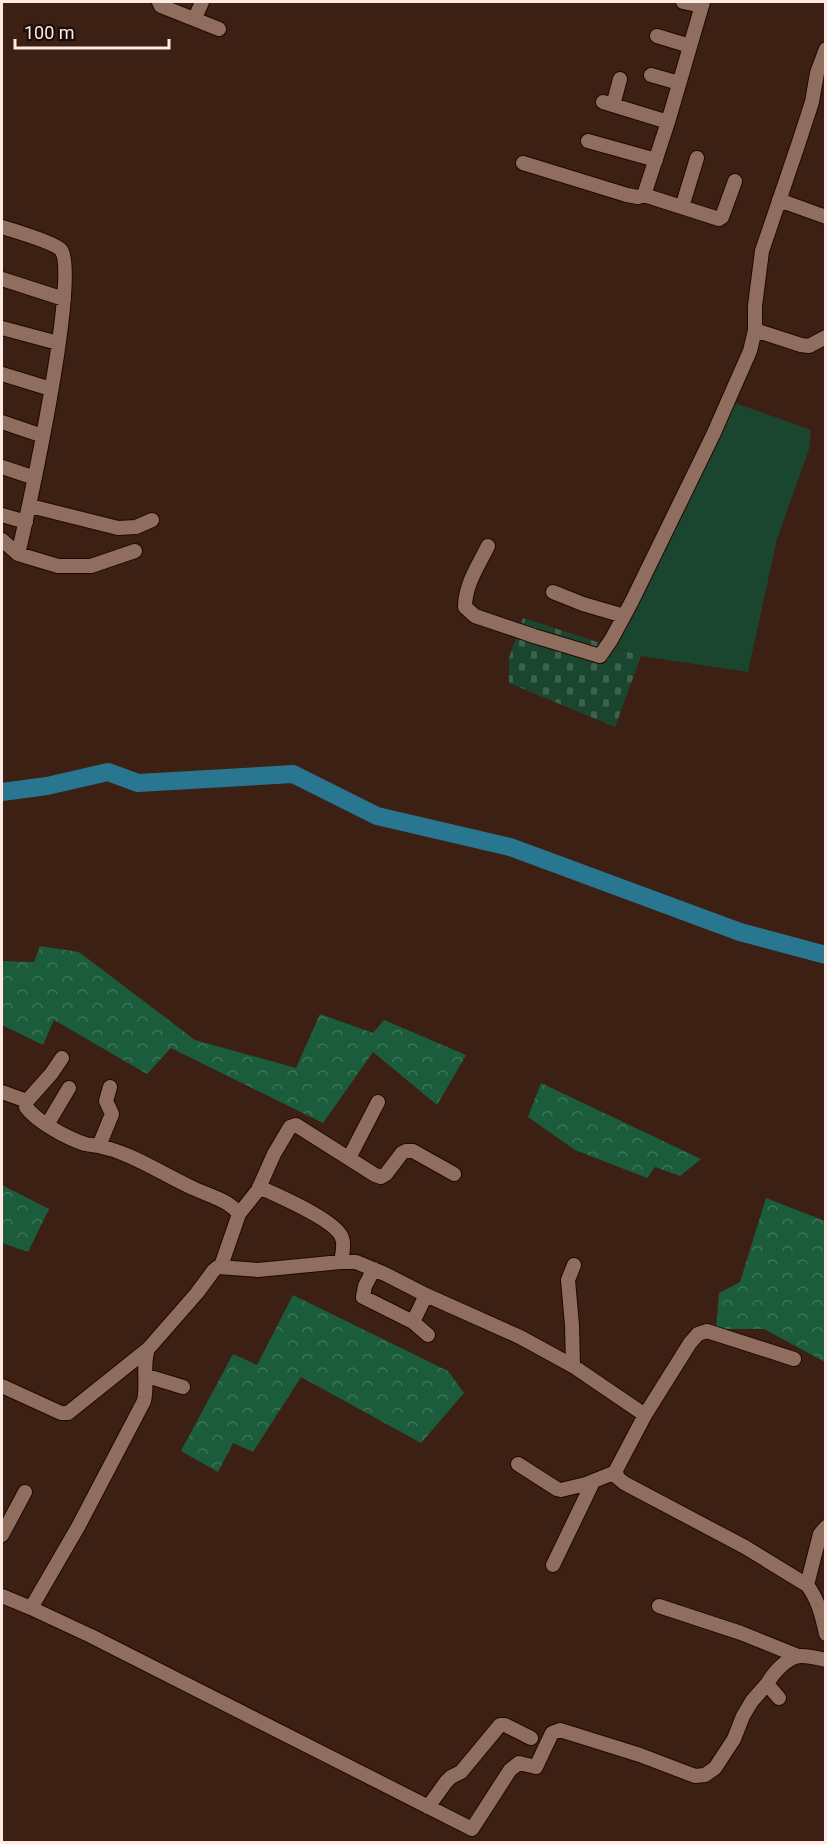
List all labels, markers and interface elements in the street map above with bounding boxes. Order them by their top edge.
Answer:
scale bar [15,12,170,50]
text: 100 m [24,22,75,43]

